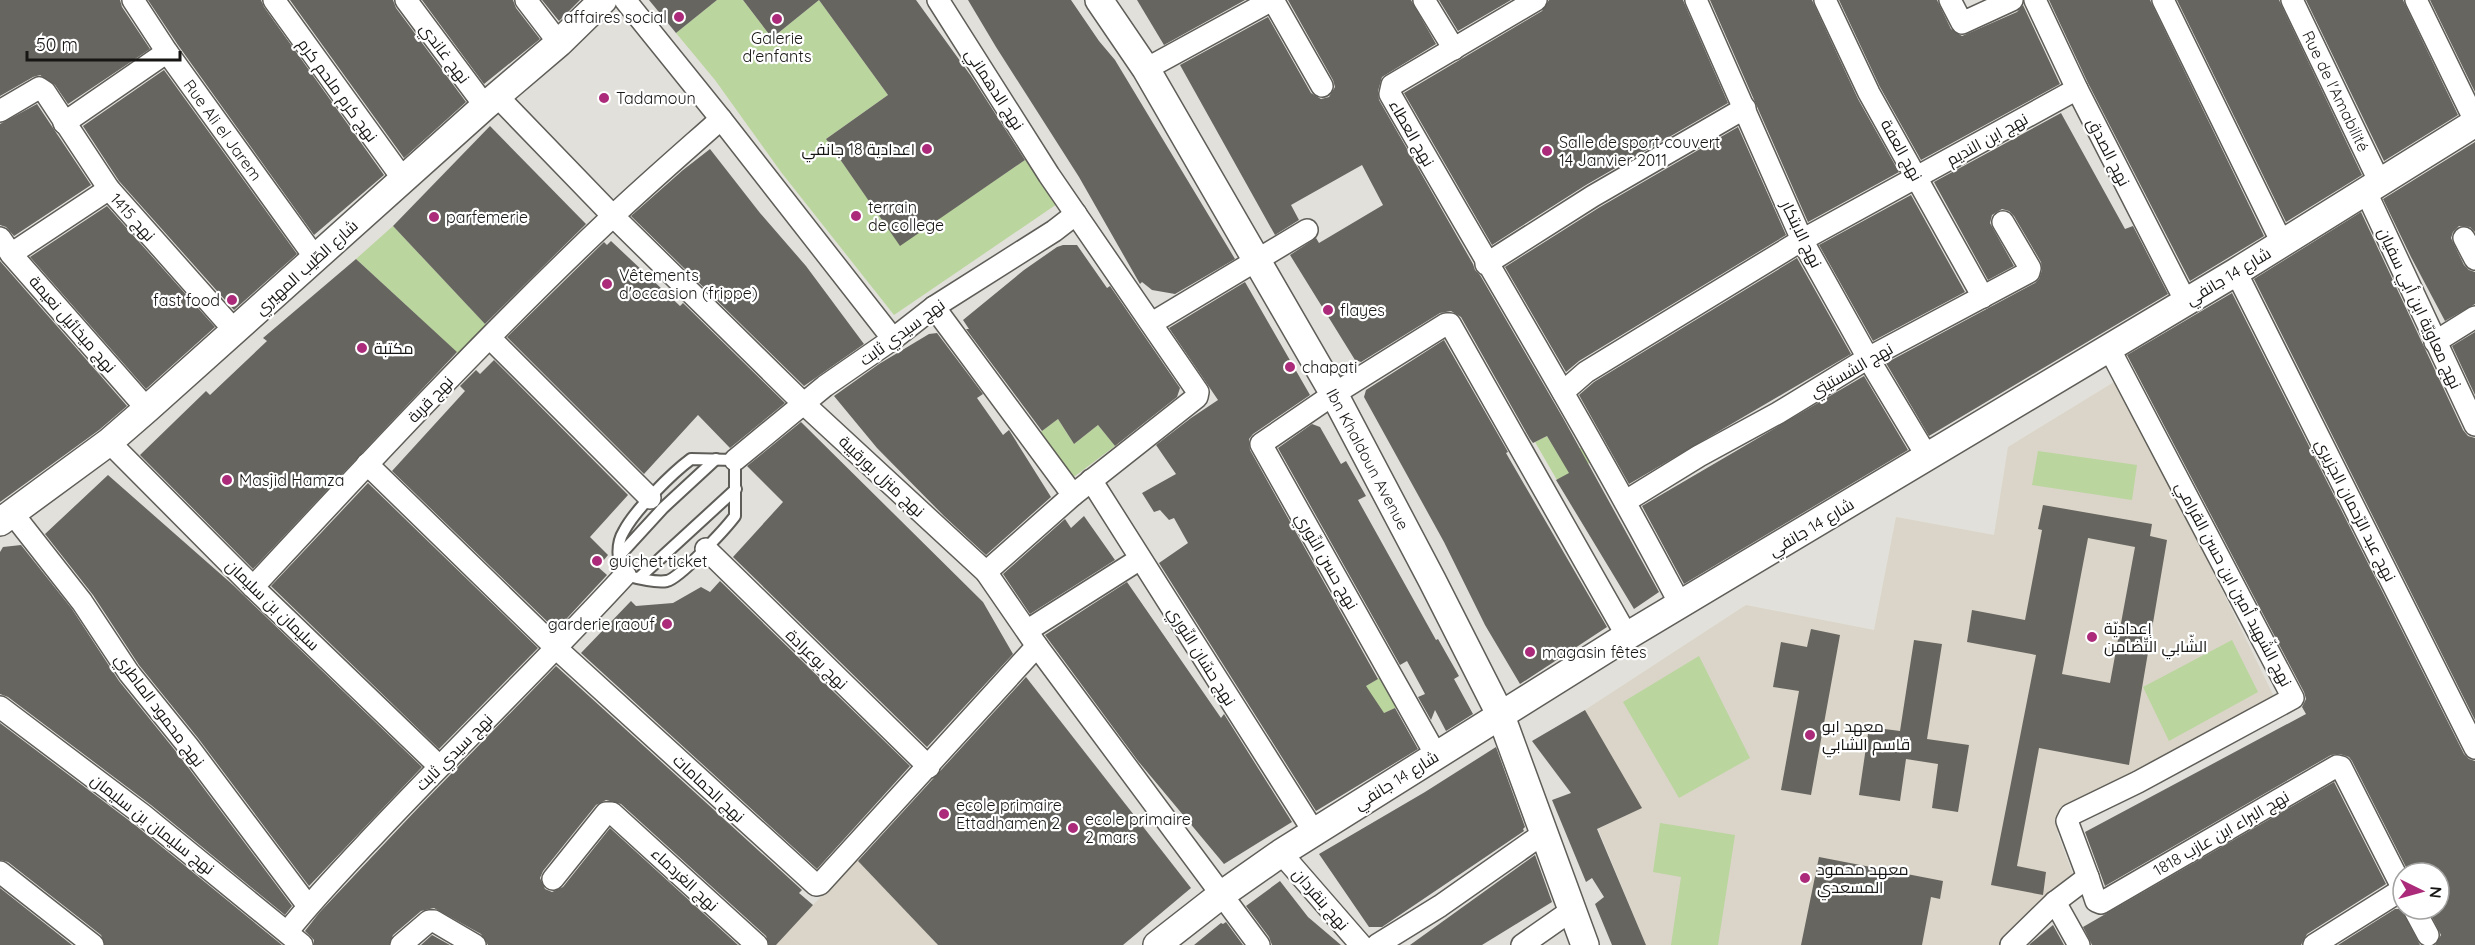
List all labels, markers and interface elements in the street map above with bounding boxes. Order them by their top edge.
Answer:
place label: affaires social [564,7,667,27]
marker: affaires social [672,10,686,24]
marker: Galerie d'enfants [770,12,784,26]
street label: نهج غاندي [413,19,474,90]
scale bar [27,24,180,62]
street label: Rue de l'Amabilité [2298,27,2374,155]
place label: Galerie d'enfants [742,28,812,66]
text: 50 m [36,33,78,56]
street label: نهج كرم ملحم كرم [292,34,382,147]
street label: نهج الدهماني [958,44,1029,136]
street label: Rue Ali el Jarem [180,75,266,185]
place label: Tadamoun [616,88,696,108]
marker: Tadamoun [597,91,611,105]
street label: نهج العطاء [1383,96,1439,171]
street label: نهج ابن النديم [1943,108,2032,171]
street label: نهج الصدق [2082,115,2135,190]
street label: نهج العفة [1875,116,1927,185]
place label: Salle de sport couvert 14 Janvier 2011 [1559,132,1720,170]
place label: اعدادية 18 جانفي [802,139,915,163]
marker: اعدادية 18 جانفي [920,142,934,156]
marker: Salle de sport couvert 14 Janvier 2011 [1540,144,1554,158]
street label: نهج 1415 [105,189,160,247]
street label: نهج الابتكار [1775,196,1827,272]
place label: terrain de college [868,197,944,235]
place label: parfemerie [446,207,528,227]
marker: terrain de college [849,209,863,223]
marker: parfemerie [427,210,441,224]
street label: شارع الطّيب المهيري [250,215,364,322]
street label: نهج معاويّة ابن أبي سفيان [2370,224,2466,394]
street label: شارع 14 جانفي [2182,243,2276,313]
place label: Vêtements d'occasion (frippe) [619,265,758,303]
street label: نهج ميخائيل نعيمة [24,271,121,378]
marker: Vêtements d'occasion (frippe) [600,277,614,291]
place label: fast food [153,290,220,310]
marker: fast food [225,293,239,307]
street label: نهج سيدي ثابت [855,294,951,373]
place label: flayes [1340,300,1385,320]
marker: flayes [1321,303,1335,317]
place label: مكتبة [374,338,413,358]
street label: نهج الشستيتي [1806,338,1898,405]
marker: مكتبة [355,341,369,355]
place label: chapati [1302,357,1357,377]
marker: chapati [1283,360,1297,374]
street label: نهج قربة [403,371,459,428]
street label: Ibn Khaldoun Avenue [1322,385,1414,533]
street label: نهج منزل بورقيبة [834,431,929,522]
street label: نهج عبد الرّحمان الجزيري [2308,435,2401,586]
place label: Masjid Hamza [239,470,344,490]
marker: Masjid Hamza [220,473,234,487]
street label: نهج الشّهيد أمين ابن حسن القرامي [2168,477,2298,692]
street label: شارع 14 جانفي [1765,494,1859,564]
street label: نهج حسن النّوري [1288,509,1363,615]
place label: guichet ticket [609,551,707,571]
marker: guichet ticket [590,554,604,568]
street label: سليمان بن سليمان [221,555,324,655]
street label: نهج حسّان النّوري [1160,603,1240,711]
place label: garderie raouf [548,614,655,634]
marker: garderie raouf [660,617,674,631]
place label: إعداديّة الشّابي التّضامن [2104,618,2207,660]
street label: نهج بوعرادة [780,625,852,695]
marker: إعداديّة الشّابي التّضامن [2085,630,2099,644]
place label: magasin fêtes [1542,642,1647,662]
marker: magasin fêtes [1523,645,1537,659]
street label: نهج محمود الماطري [108,649,209,773]
street label: نهج سيدي ثابت [411,709,500,798]
place label: معهد ابو قاسم الشابي [1822,716,1910,758]
marker: معهد ابو قاسم الشابي [1803,728,1817,742]
street label: شارع 14 جانفي [1350,746,1444,817]
street label: نهج الحمامات [668,750,749,828]
street label: نهج سليمان بن سليمان [86,769,219,880]
street label: نهج البراء ابن عازب 1818 [2150,786,2293,882]
place label: ecole primaire Ettadhamen 2 [956,795,1062,833]
marker: ecole primaire Ettadhamen 2 [937,807,951,821]
place label: ecole primaire 2 mars [1085,809,1191,847]
marker: ecole primaire 2 mars [1066,821,1080,835]
street label: نهج الغردماء [646,843,723,917]
place label: معهد محمود المسعدي [1817,859,1909,901]
north arrow [2391,861,2451,921]
street label: نهج بنقردان [1287,864,1353,936]
marker: معهد محمود المسعدي [1798,871,1812,885]
text: N [2425,886,2446,899]

